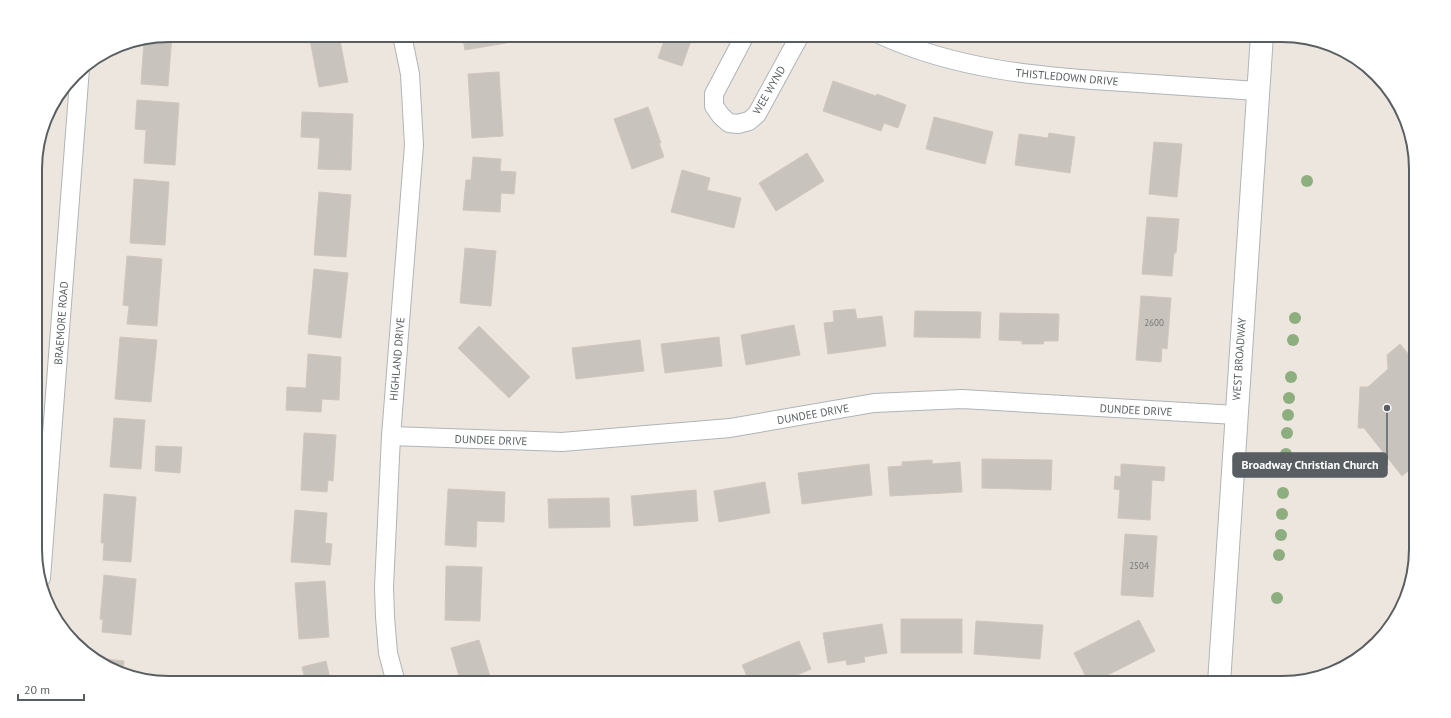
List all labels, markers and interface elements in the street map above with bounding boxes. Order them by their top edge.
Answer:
street label: WEE WYND [750,63,788,117]
street label: THISTLEDOWN DRIVE [1015,66,1119,88]
street label: BRAEMORE ROAD [51,281,71,365]
street label: WEST BROADWAY [1229,316,1249,401]
street label: HIGHLAND DRIVE [386,317,408,401]
house number: 2600 [1144,317,1164,328]
street label: DUNDEE DRIVE [776,401,850,427]
street label: DUNDEE DRIVE [1099,401,1173,419]
street label: DUNDEE DRIVE [454,432,528,448]
callout: Broadway Christian Church [1233,453,1387,477]
text: Broadway Christian Church [1241,457,1379,472]
house number: 2504 [1129,560,1149,571]
scale bar [18,676,84,702]
text: 20 m [24,682,50,697]

